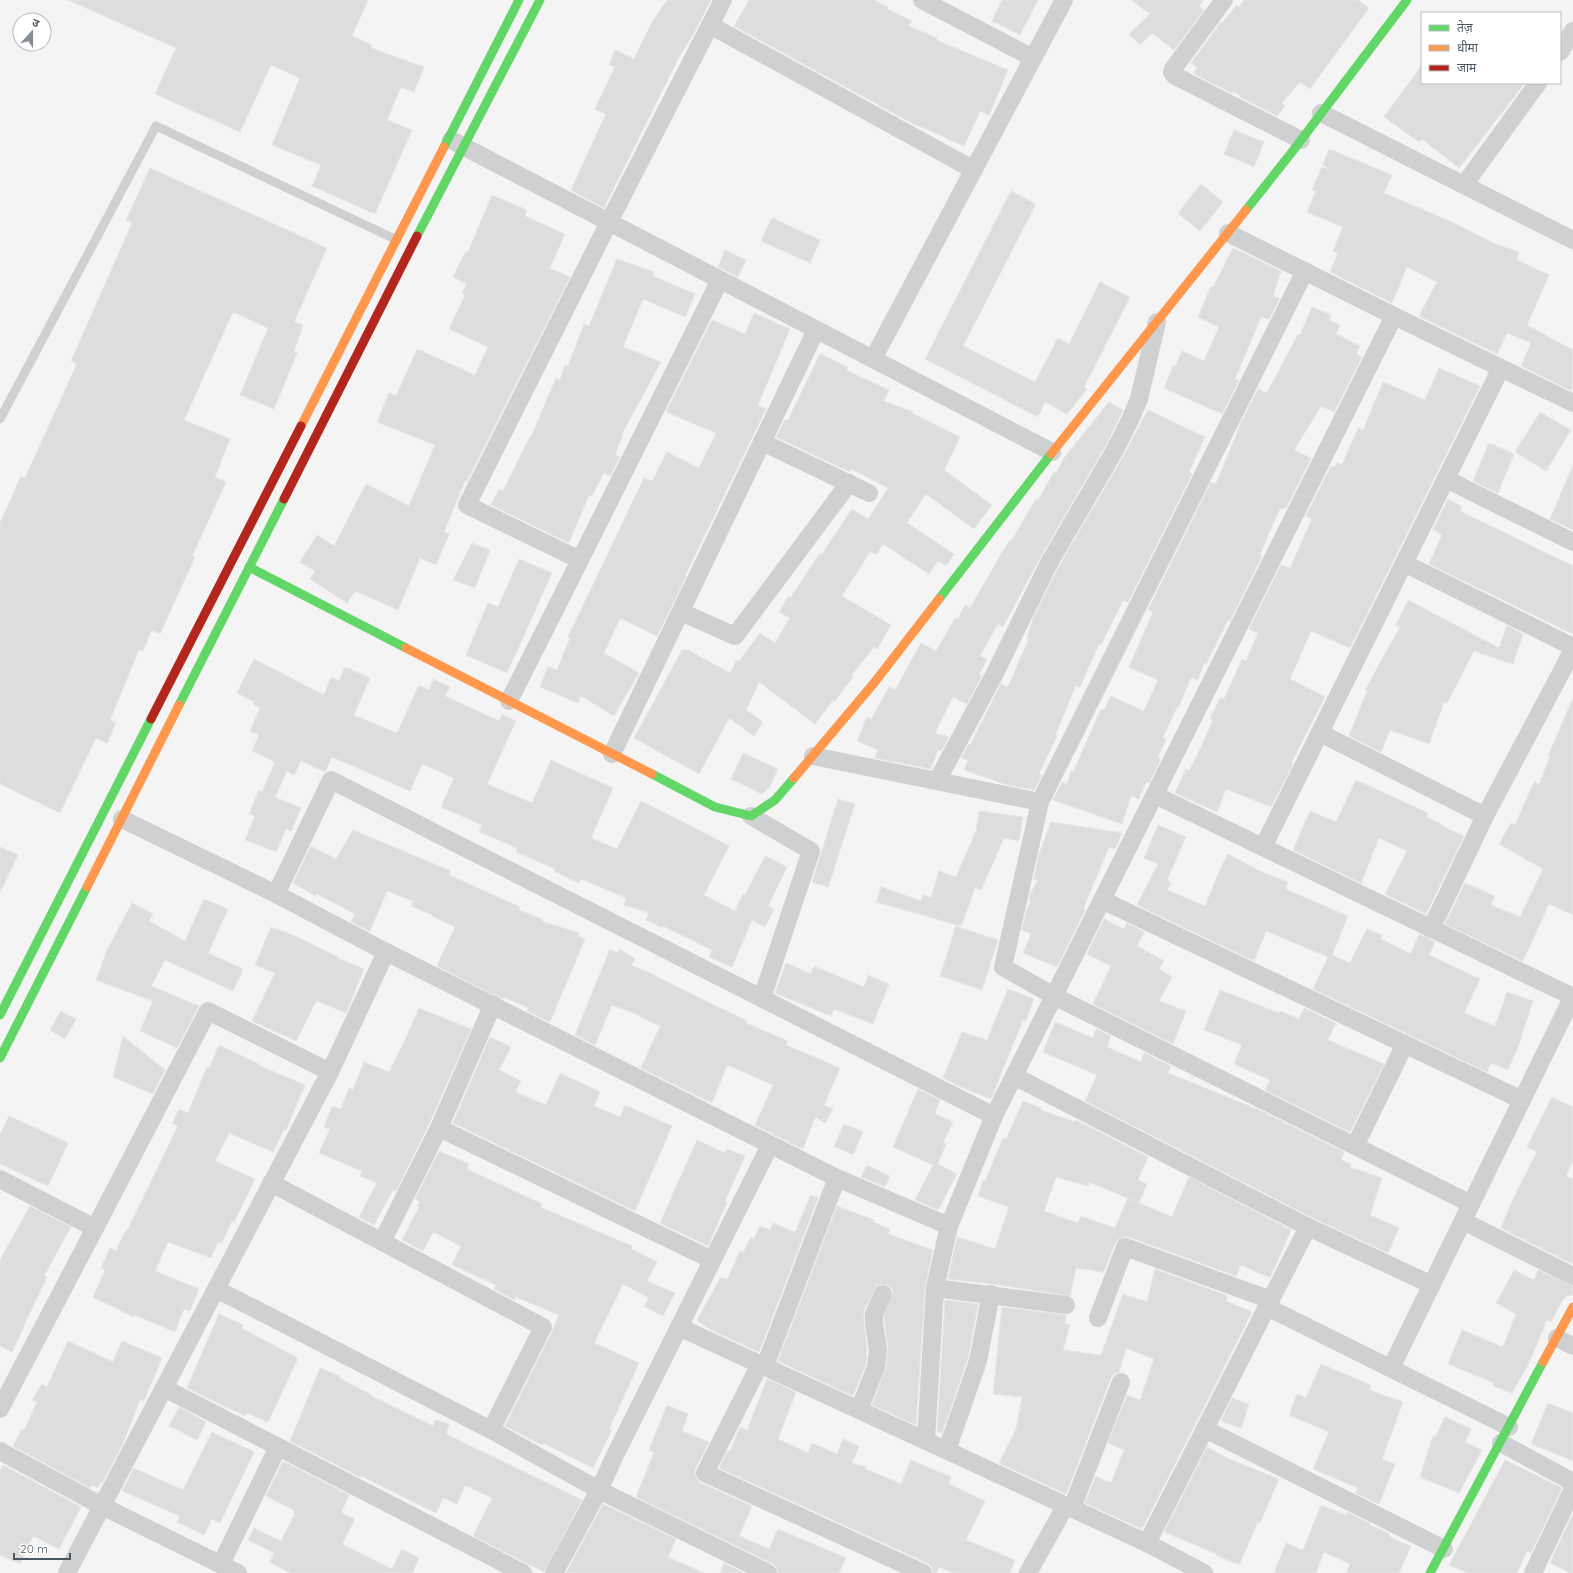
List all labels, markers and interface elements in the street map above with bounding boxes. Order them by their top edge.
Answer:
north arrow [12,12,52,52]
legend [1421,12,1561,84]
text: उ [30,15,42,31]
text: तेज़ [1457,20,1474,35]
text: धीमा [1457,40,1479,55]
text: जाम [1457,60,1477,75]
scale bar [14,1535,70,1561]
text: 20 m [20,1541,48,1556]

